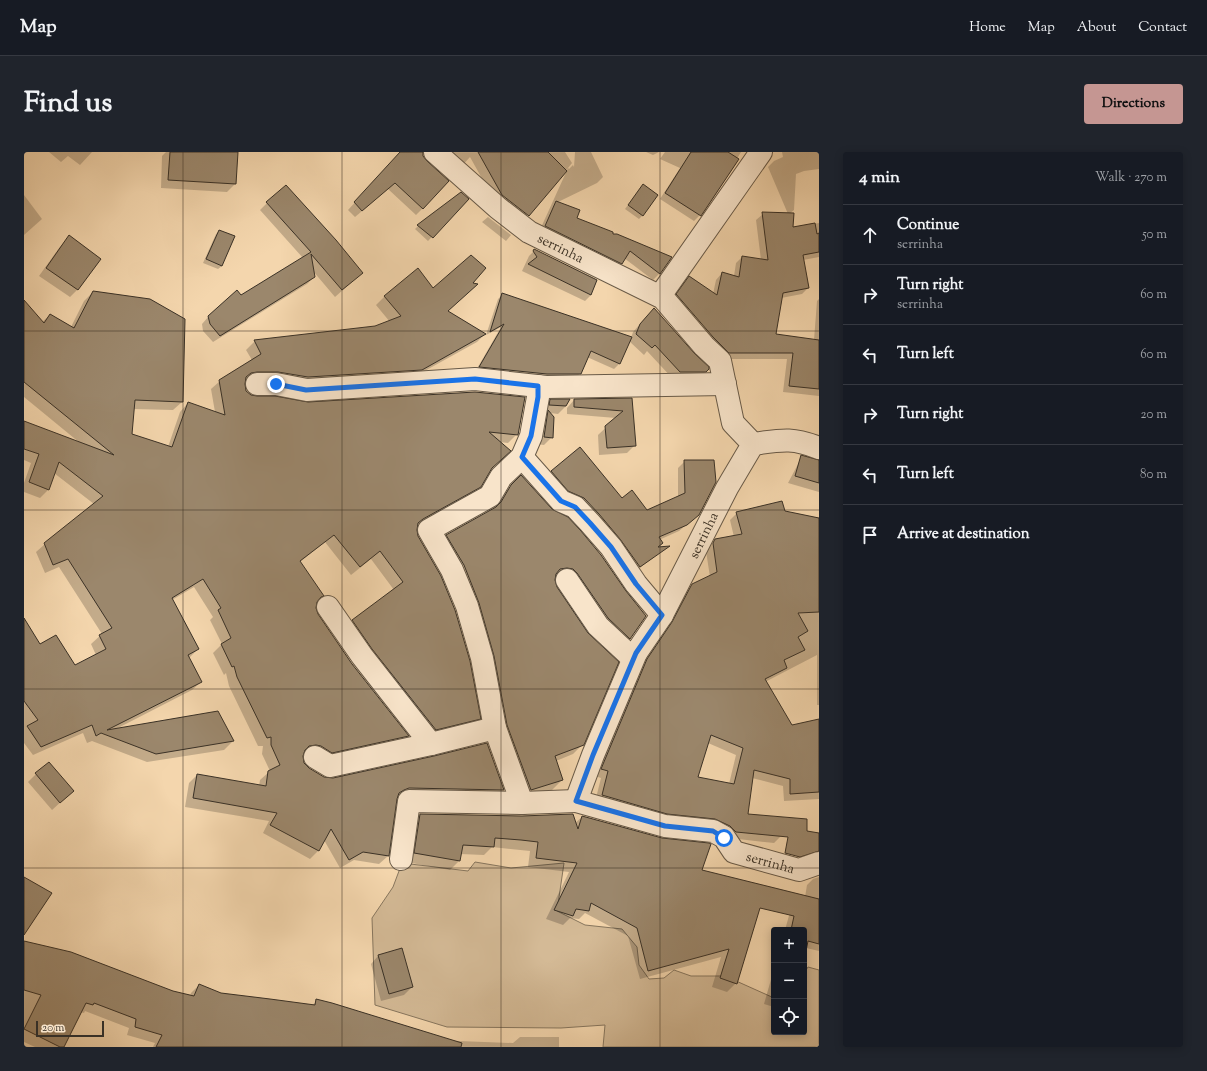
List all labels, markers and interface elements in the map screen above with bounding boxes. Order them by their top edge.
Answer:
text: Map [20,14,57,41]
text: Home [969,18,1006,38]
text: Map [1028,18,1055,38]
text: About [1077,18,1116,38]
text: Contact [1138,18,1187,38]
text: Find us [24,84,112,124]
button: Directions [1084,84,1183,124]
text: 4 min [859,166,900,190]
text: Walk · 270 m [1095,169,1167,187]
text: Continue [897,215,959,236]
icon: ahead [859,224,881,246]
text: 50 m [1142,226,1167,244]
street label: serrinha [533,230,587,270]
text: serrinha [897,236,943,254]
text: Turn right [897,275,963,296]
icon: right [859,284,881,306]
text: 60 m [1140,286,1167,304]
text: serrinha [897,296,943,314]
icon: left [859,344,881,366]
text: Turn left [897,344,954,365]
text: 60 m [1140,346,1167,364]
route end [267,375,285,393]
icon: right [859,404,881,426]
text: Turn right [897,404,963,425]
text: 20 m [1141,406,1167,424]
icon: left [859,464,881,486]
text: Turn left [897,464,954,485]
text: 80 m [1140,466,1167,484]
street label: serrinha [685,509,725,562]
icon: arrive [859,524,881,546]
text: Arrive at destination [897,524,1030,545]
route start [715,829,733,847]
street label: serrinha [743,848,797,880]
map controls [771,927,807,1035]
button: + [771,927,807,963]
button: − [771,963,807,999]
button: locate [771,999,807,1035]
scale bar [36,1019,104,1038]
text: 20 m [42,1020,64,1036]

